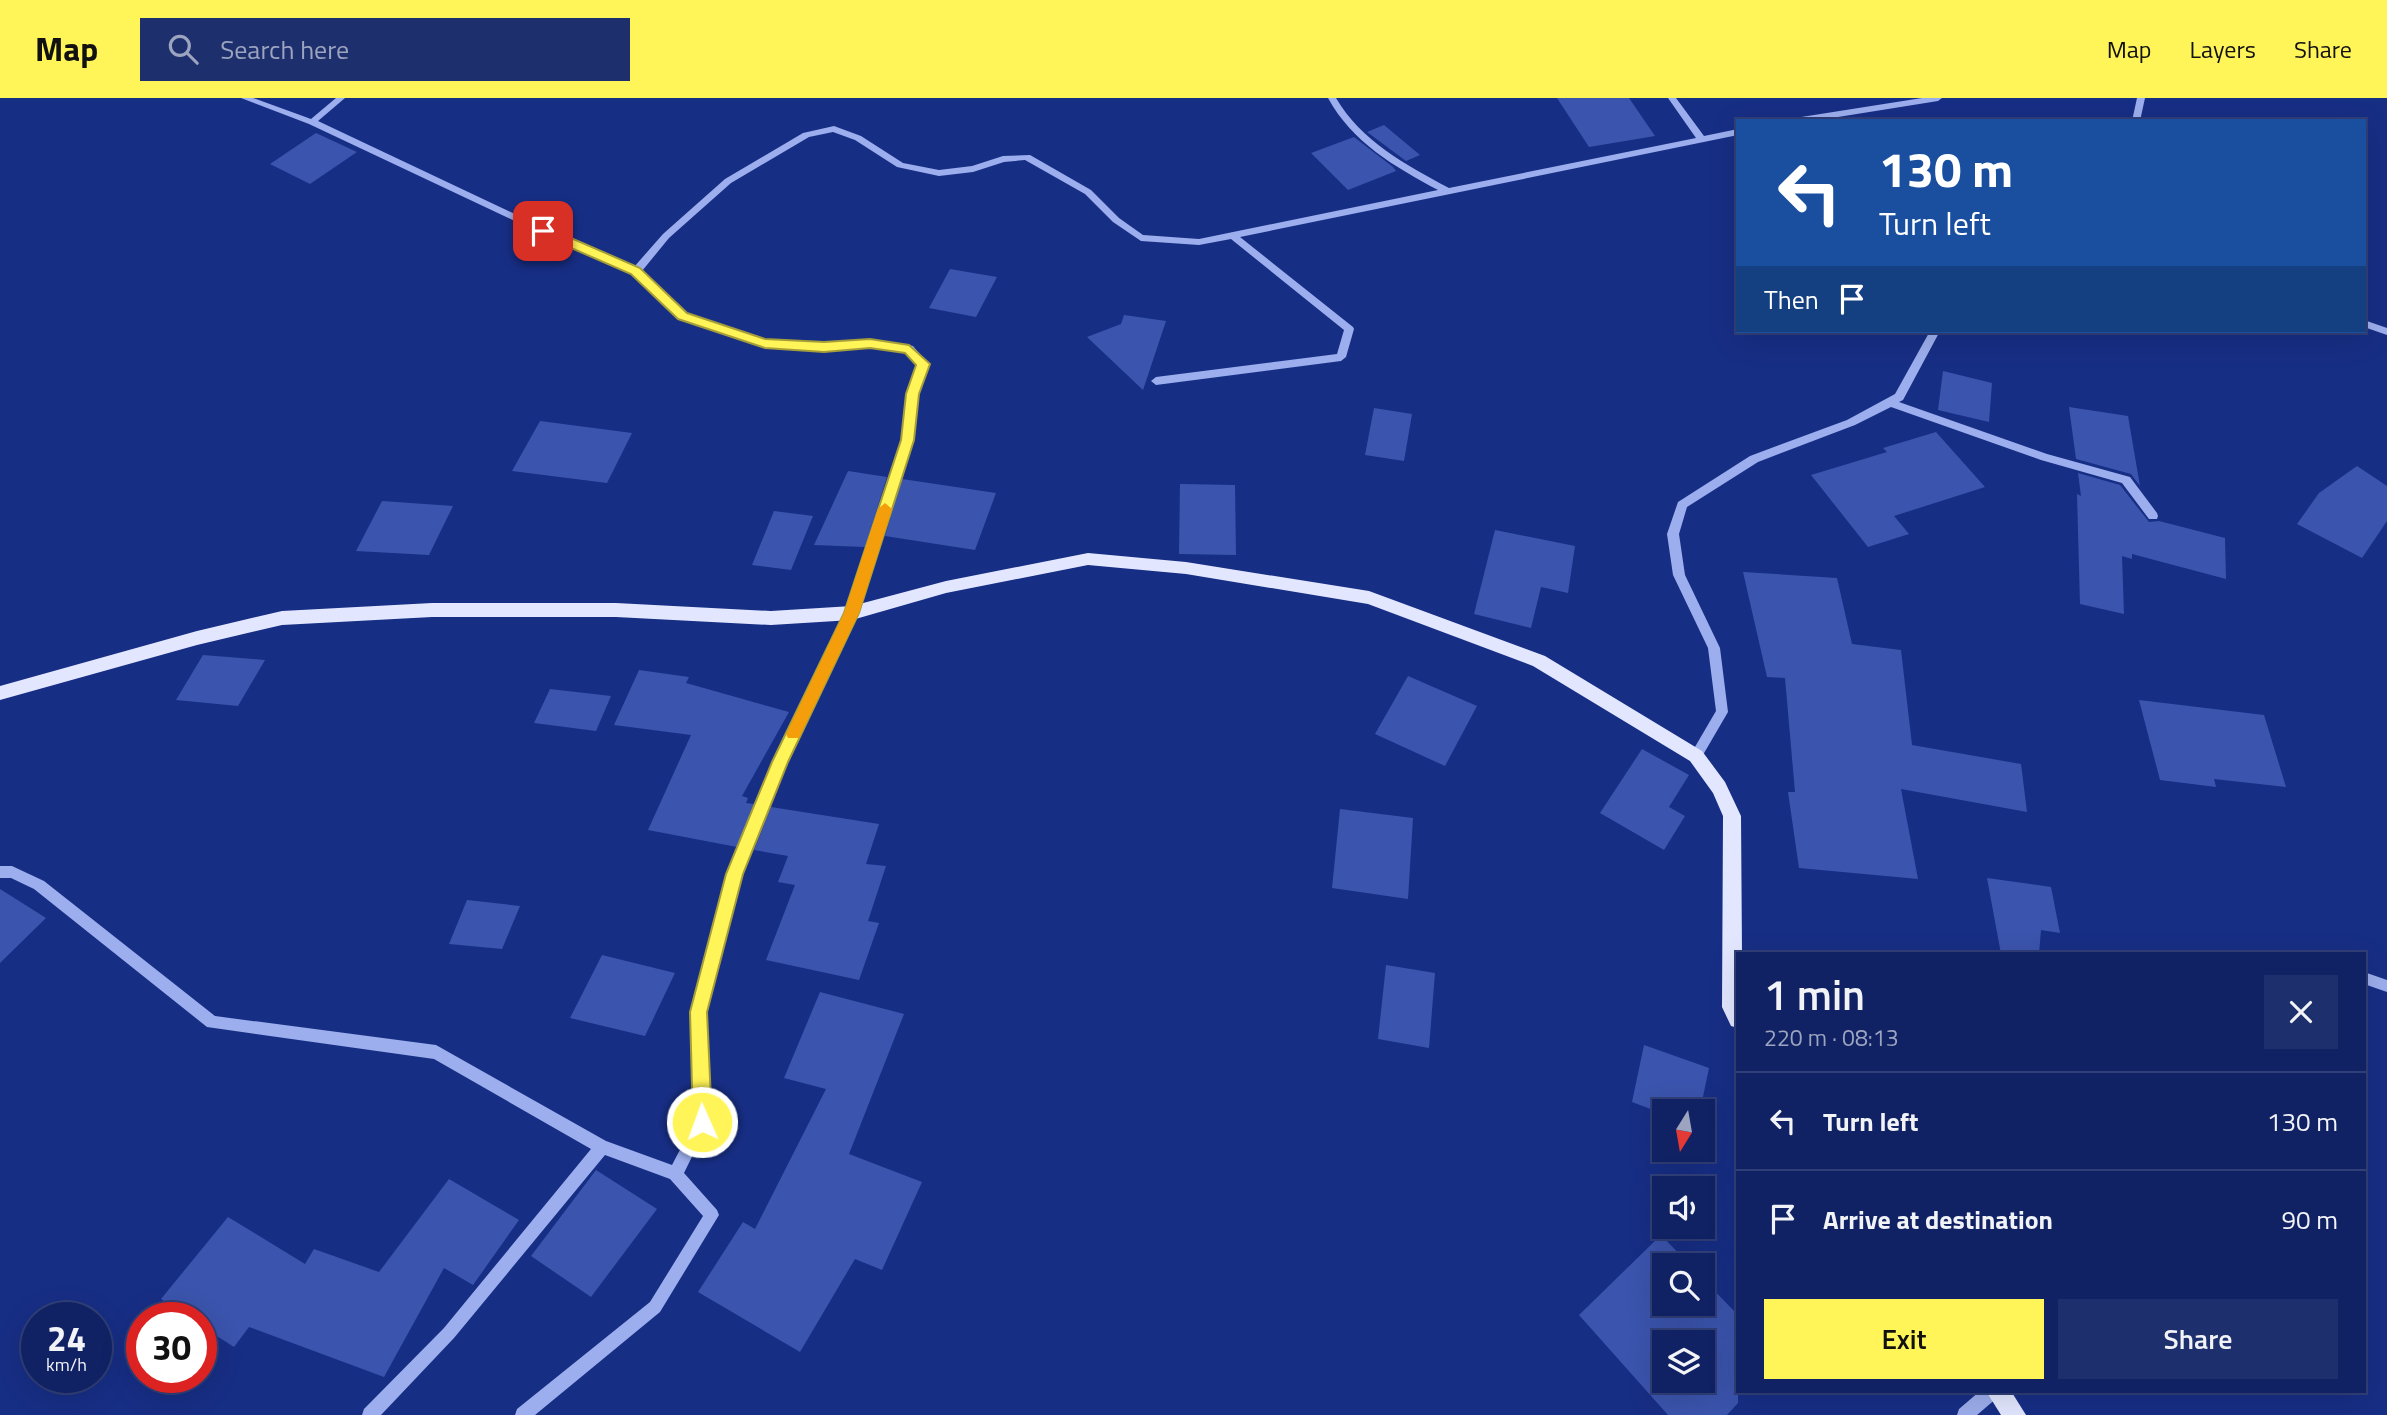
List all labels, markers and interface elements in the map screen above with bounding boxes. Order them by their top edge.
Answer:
search box [140,18,630,81]
text: Map [35,24,98,74]
icon: search [164,30,202,68]
text: Search here [220,30,349,69]
text: Map [2107,31,2152,67]
text: Layers [2190,31,2256,67]
text: Share [2294,31,2352,67]
text: 130 m [1879,131,2013,206]
icon: left [1764,147,1855,238]
text: Turn left [1879,199,1991,247]
pin [513,201,573,261]
icon: arrive [524,212,562,250]
text: Then [1764,280,1819,319]
icon: arrive [1833,280,1871,318]
text: 1 min [1764,962,1865,1026]
button: close [2264,975,2338,1049]
text: 220 m · 08:13 [1764,1020,1899,1055]
position arrow [665,1085,739,1159]
north arrow [1652,1099,1715,1162]
map controls [1652,1099,1715,1393]
icon: left [1764,1102,1802,1140]
text: Turn left [1823,1102,1918,1141]
text: 130 m [2267,1102,2338,1141]
button: sound [1652,1176,1715,1239]
icon: arrive [1764,1200,1802,1238]
text: Arrive at destination [1823,1200,2053,1239]
text: 90 m [2281,1200,2338,1239]
button: search [1652,1253,1715,1316]
button: Exit [1764,1299,2044,1379]
button: Share [2058,1299,2338,1379]
speed limit sign: 30 [126,1302,217,1393]
text: 24 [47,1311,86,1365]
button: layers [1652,1330,1715,1393]
text: km/h [46,1351,87,1378]

